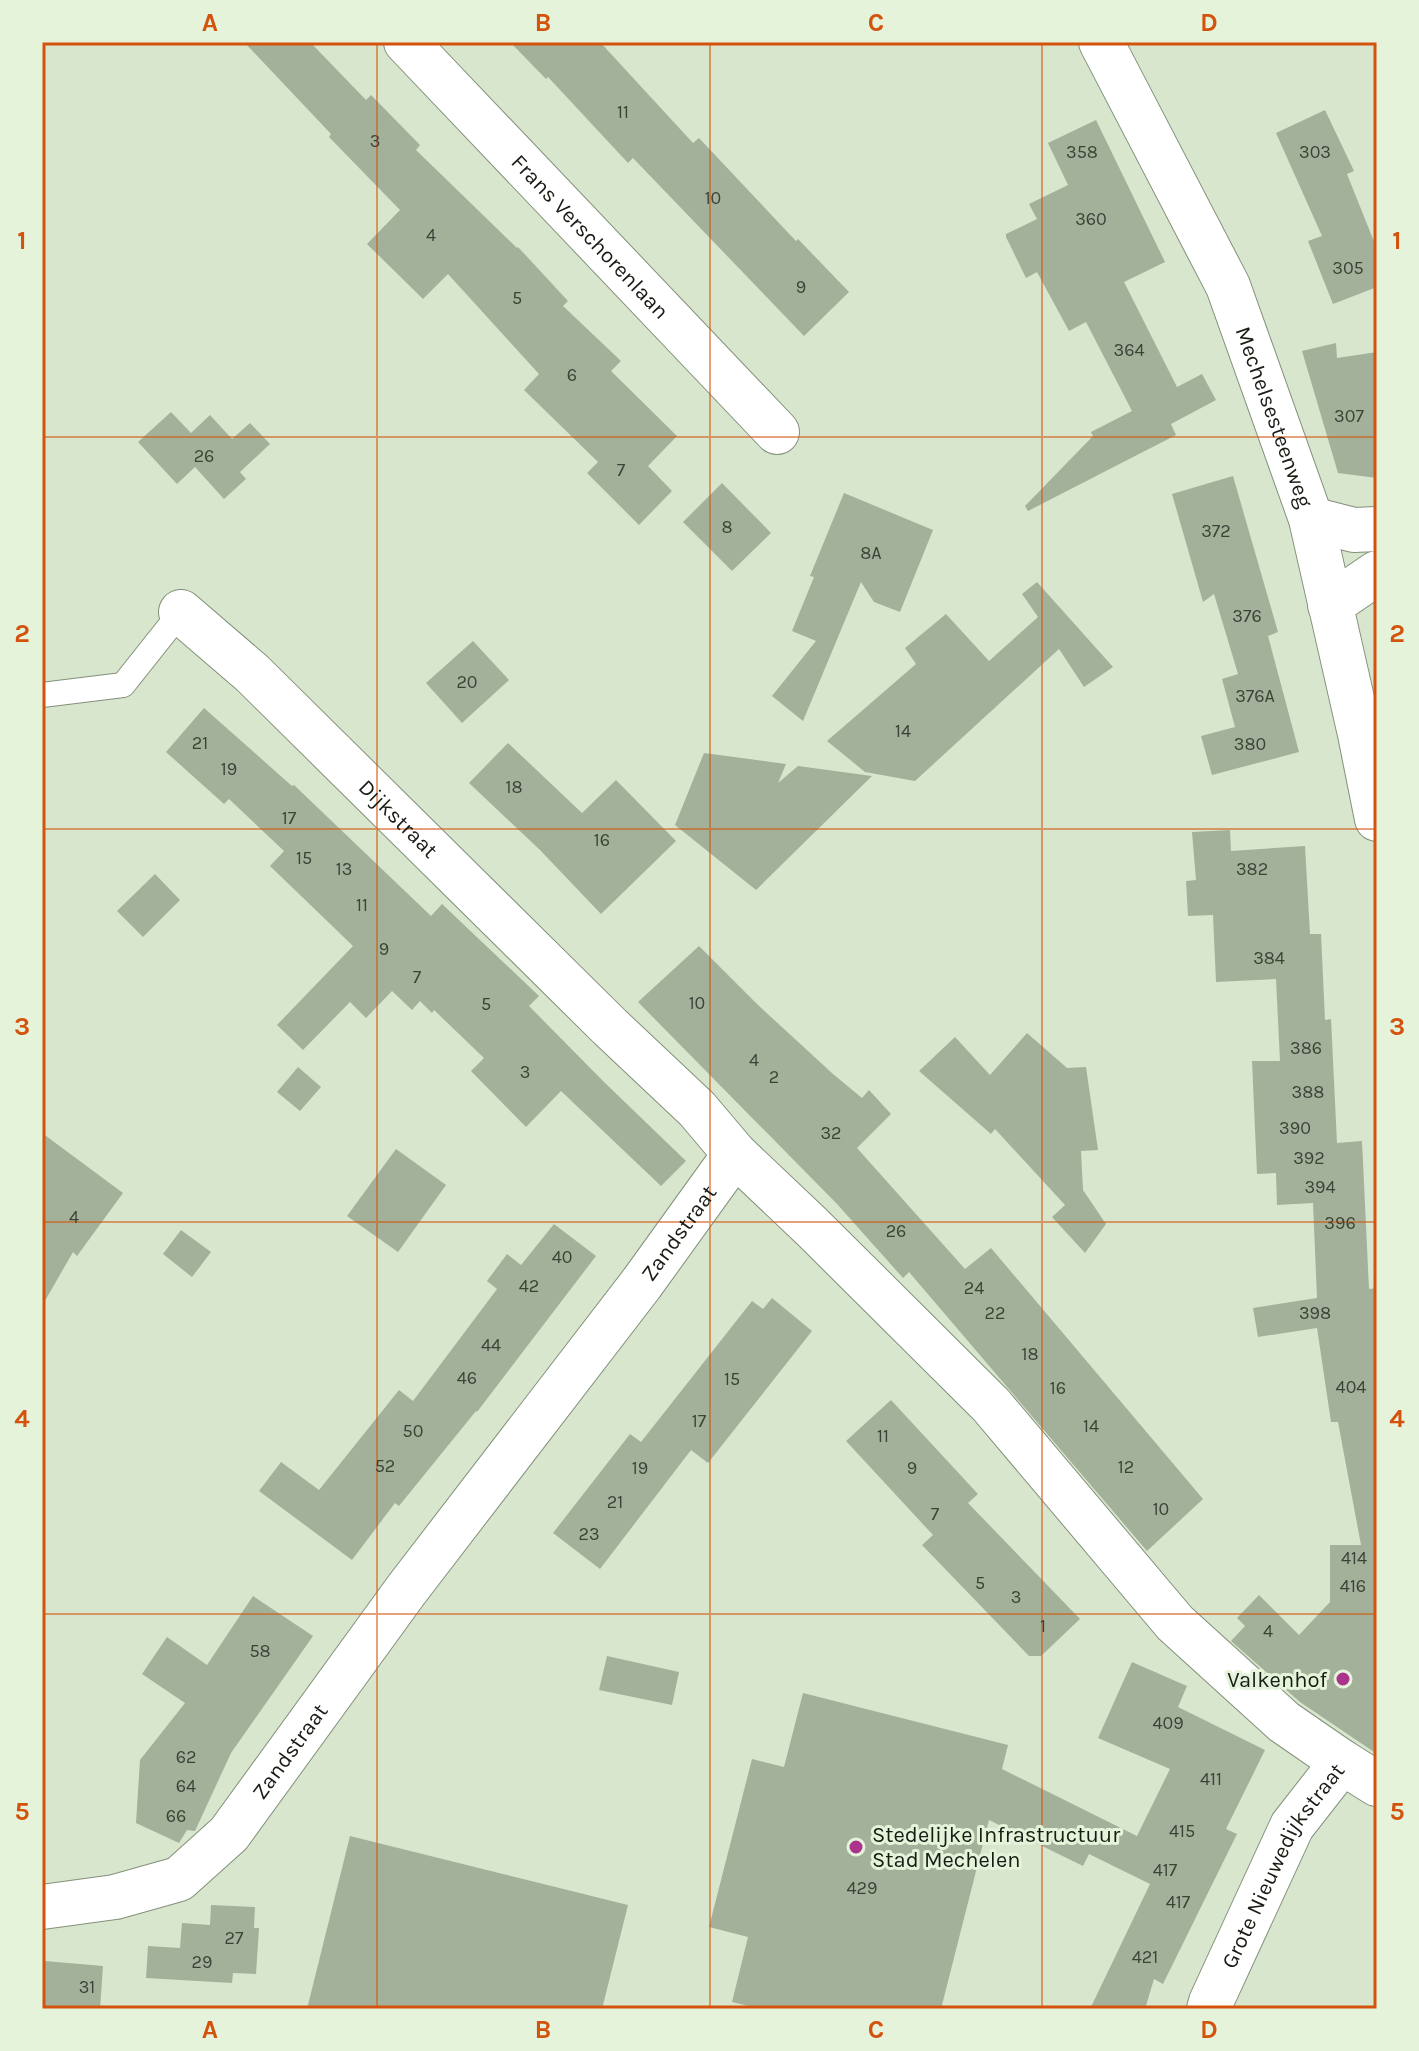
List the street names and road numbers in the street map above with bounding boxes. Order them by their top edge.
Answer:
street label: Frans Verschorenlaan [506,149,674,324]
street label: Mechelsesteenweg [1229,323,1318,512]
street label: Dijkstraat [353,774,443,863]
street label: Zandstraat [636,1180,722,1286]
street label: Zandstraat [247,1699,333,1804]
street label: Grote Nieuwedijkstraat [1216,1758,1350,1973]

